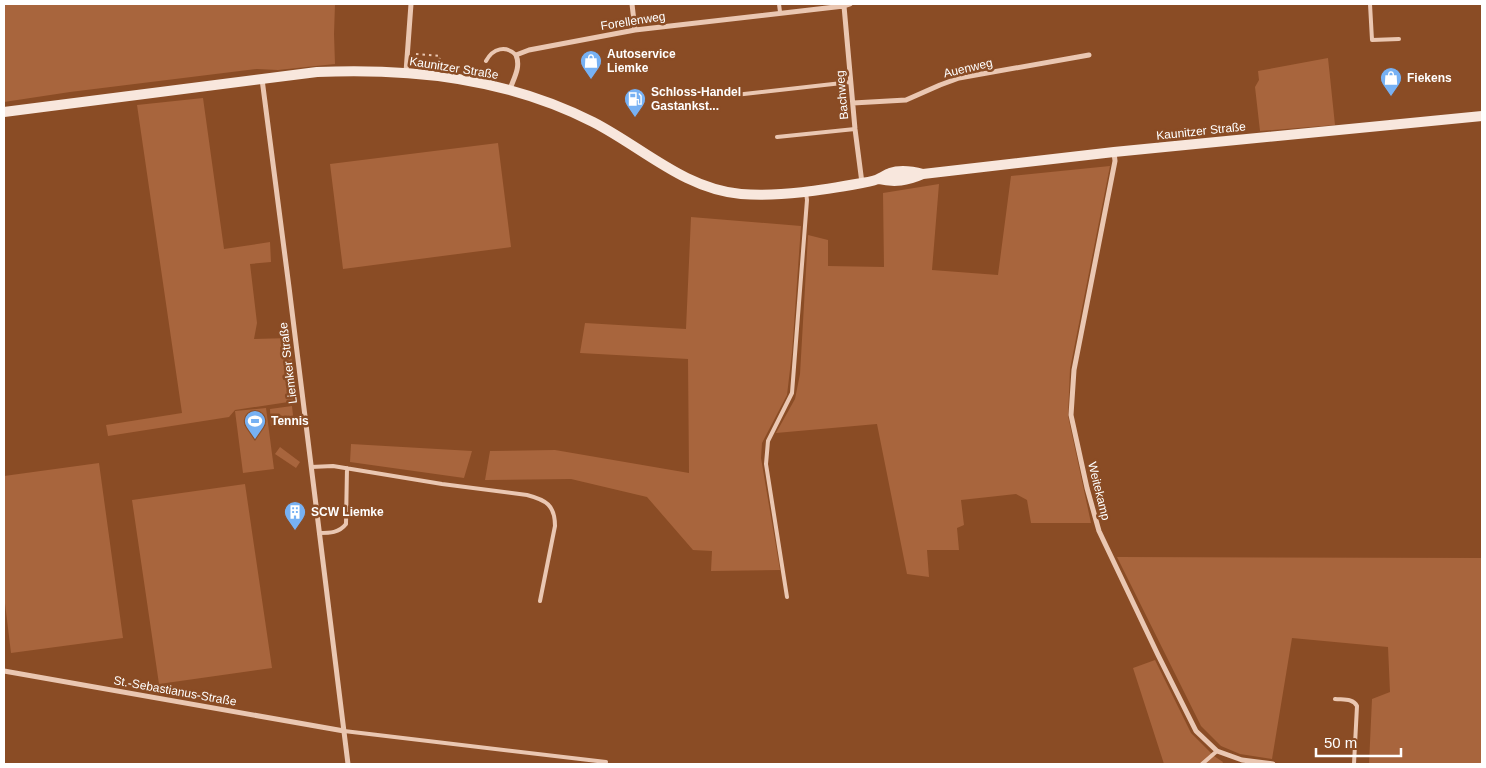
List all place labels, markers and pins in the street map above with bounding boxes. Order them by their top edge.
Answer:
place label: Autoservice Liemke [607,47,676,75]
shop icon: Autoservice Liemke [579,49,603,80]
shop icon: Fiekens [1379,66,1403,97]
place label: Fiekens [1407,71,1452,85]
place label: Schloss-Handel Gastankst... [651,85,741,113]
fuel station icon: Schloss-Handel Gastankst... [623,87,647,118]
sports icon: Tennis [243,409,267,440]
place label: Tennis [271,414,309,428]
building icon: SCW Liemke [283,500,307,531]
place label: SCW Liemke [311,505,384,519]

